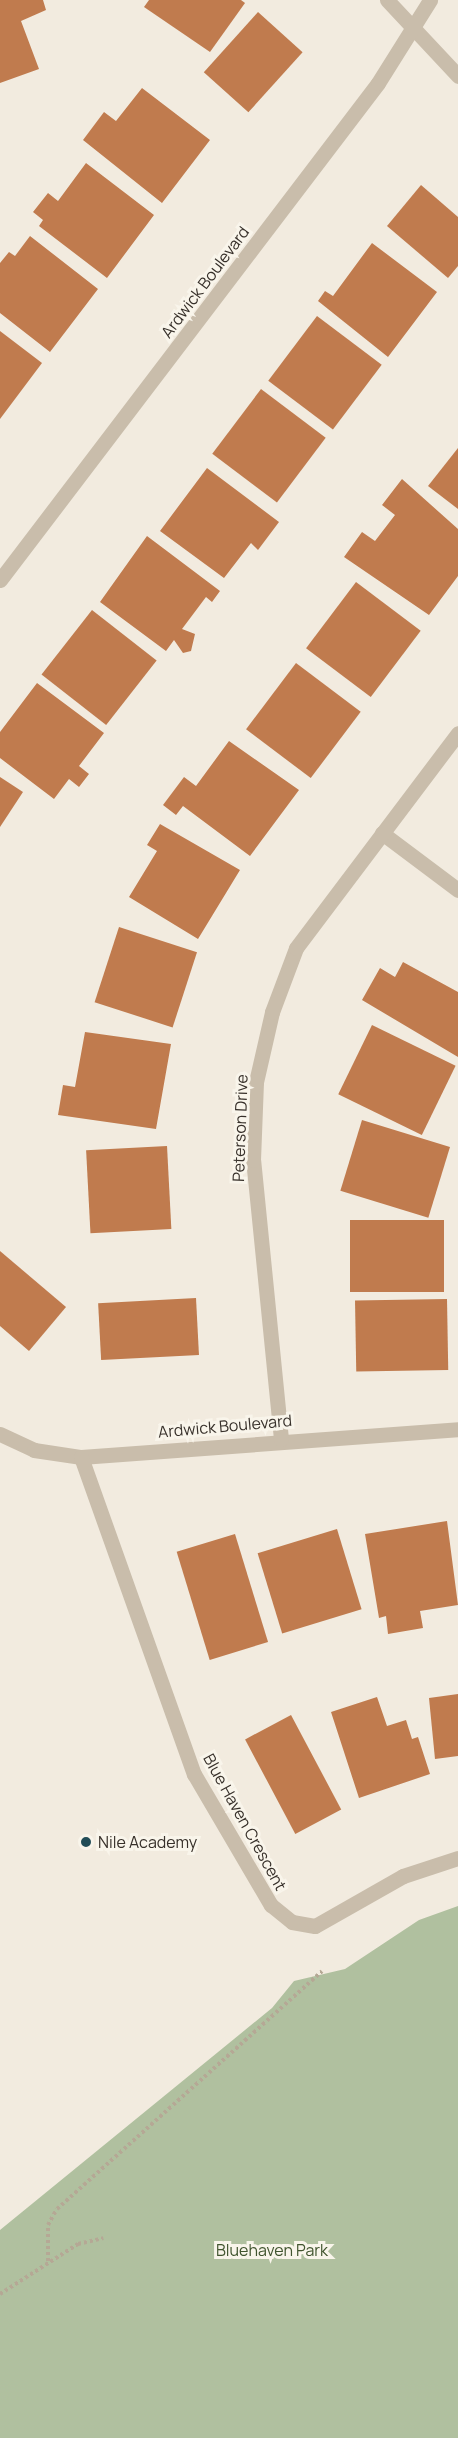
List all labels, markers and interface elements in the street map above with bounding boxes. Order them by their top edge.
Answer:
street label: Ardwick Boulevard [157,223,253,341]
street label: Peterson Drive [229,1074,251,1182]
street label: Ardwick Boulevard [157,1411,293,1441]
street label: Blue Haven Crescent [199,1750,291,1894]
place label: Nile Academy [98,1832,197,1852]
marker: Nile Academy [79,1835,93,1849]
park label: Bluehaven Park [216,2240,328,2260]

